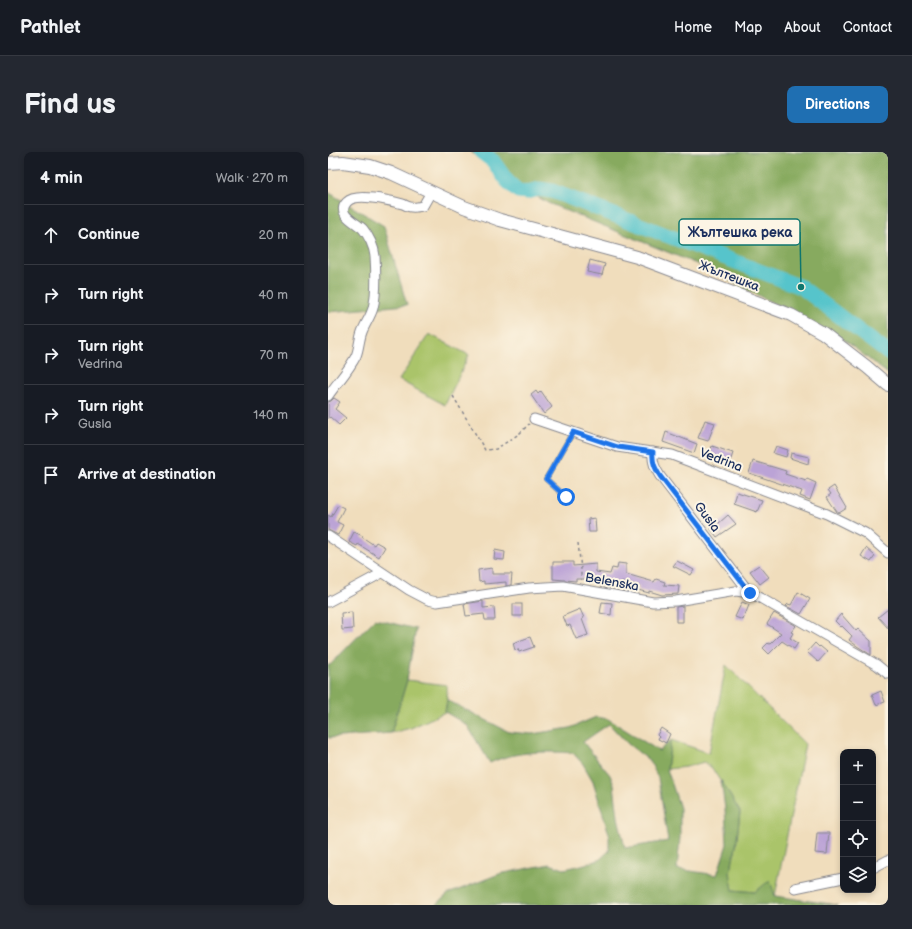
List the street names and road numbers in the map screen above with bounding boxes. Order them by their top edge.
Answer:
street label: Жълтешка [696,257,762,295]
street label: Vedrina [697,445,745,475]
street label: Gusla [691,499,723,535]
street label: Belenska [584,569,640,595]

